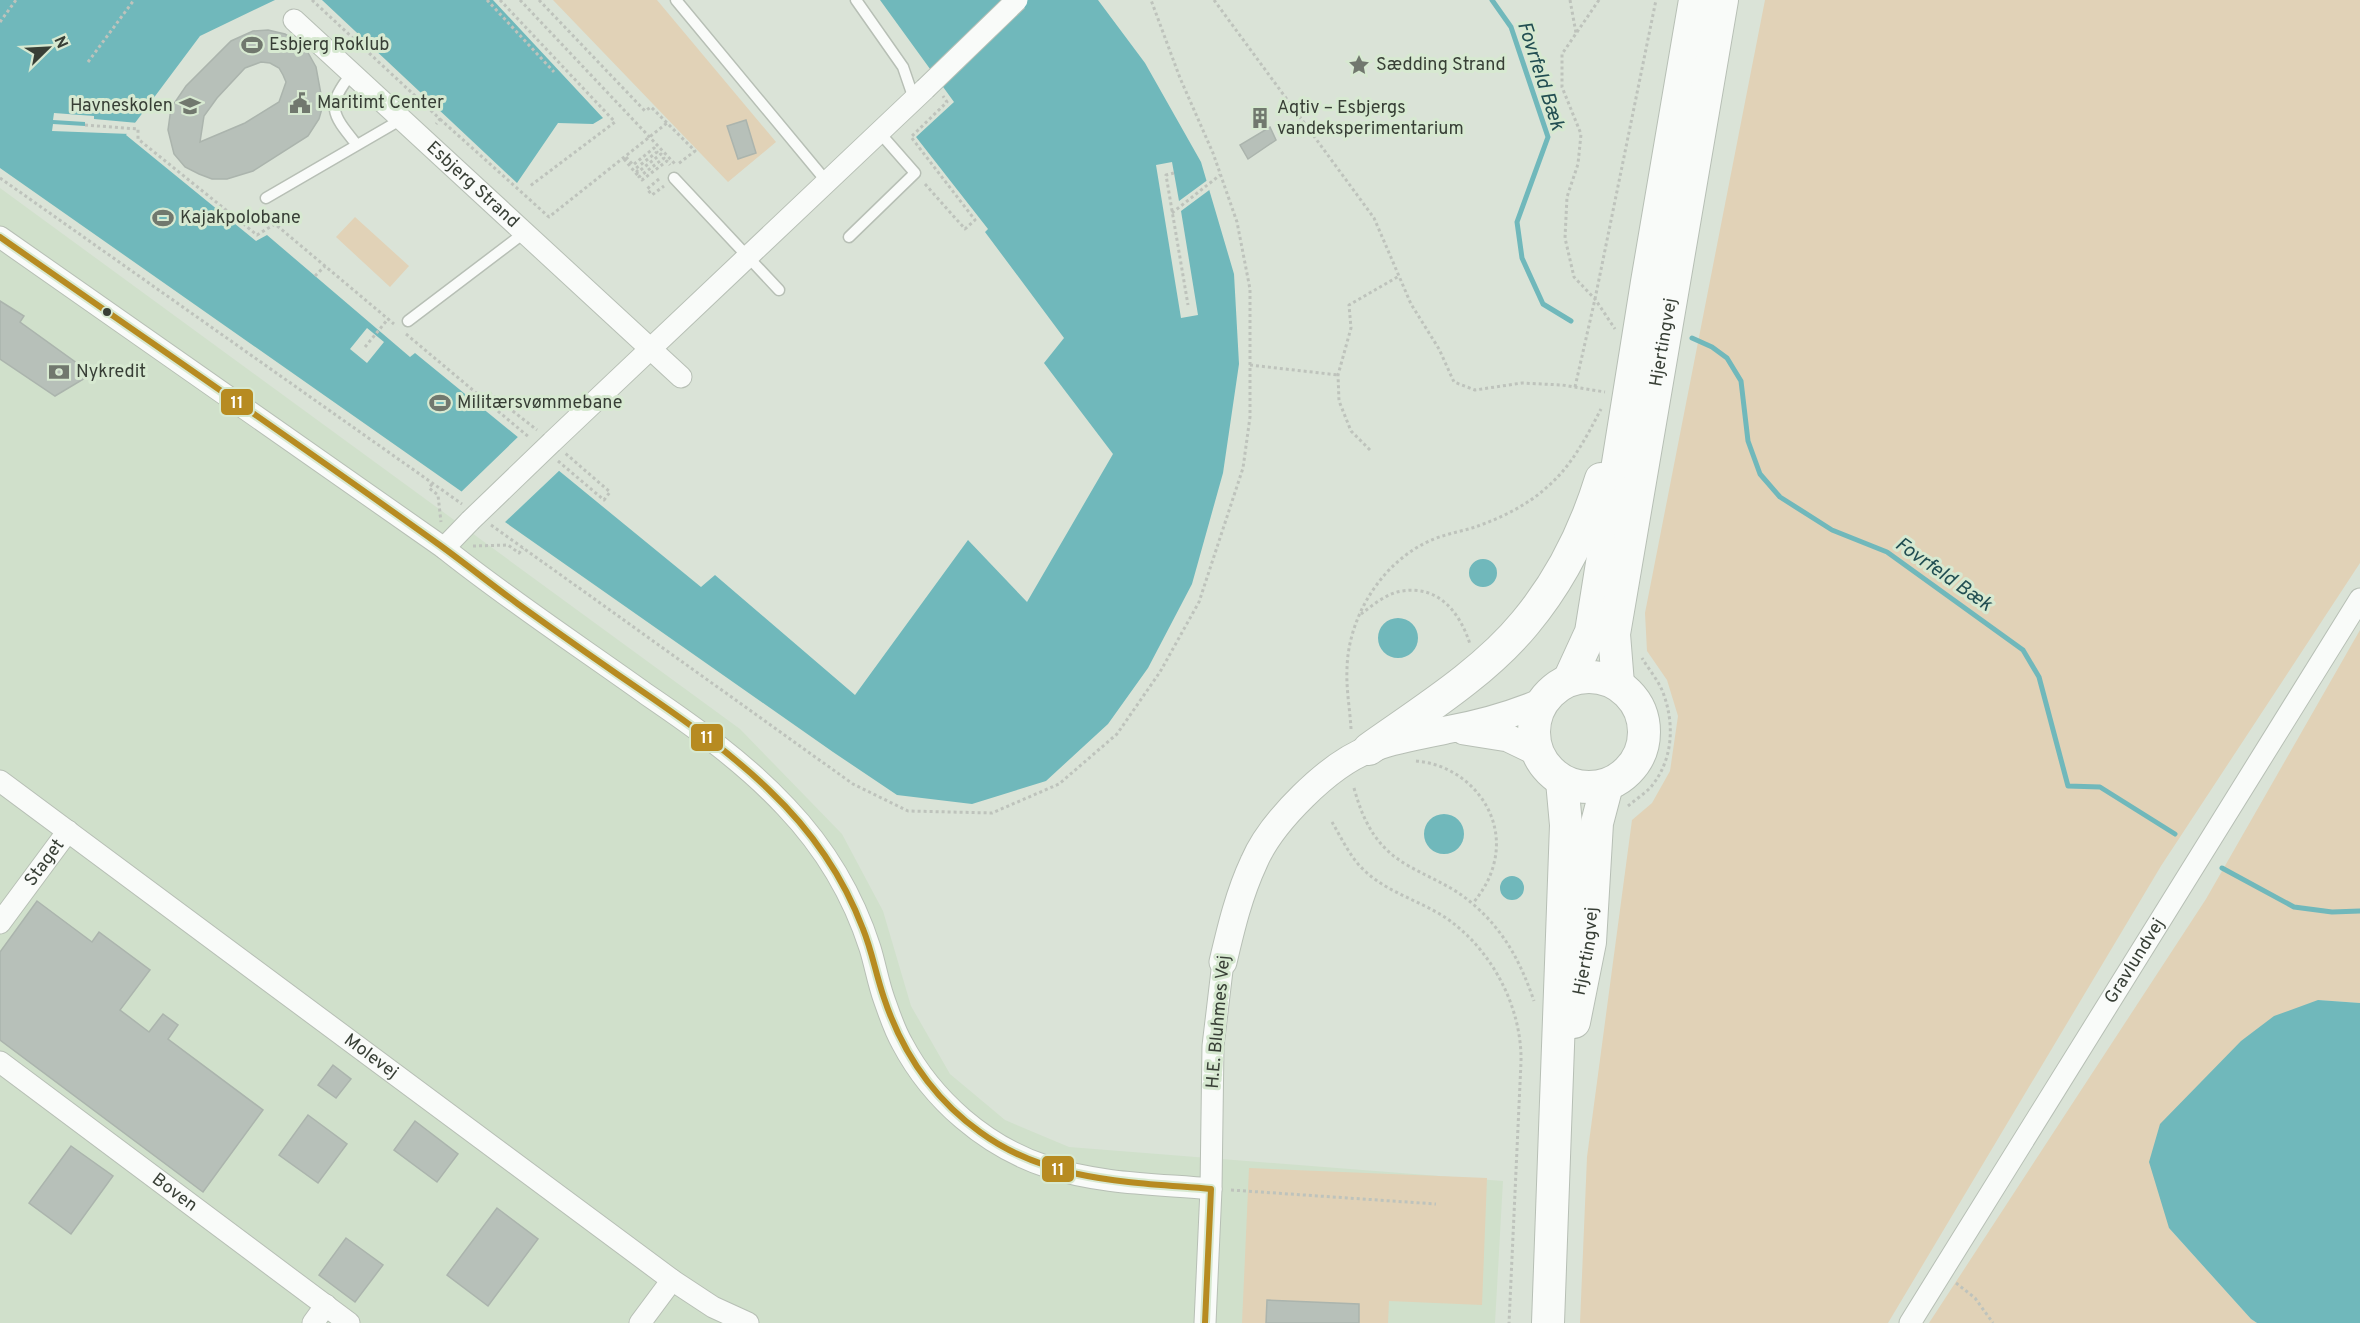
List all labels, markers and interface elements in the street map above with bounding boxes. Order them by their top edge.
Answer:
north arrow [18,18,78,78]
water label: Fovrfeld Bæk [1510,18,1570,135]
text: N [48,33,71,52]
sports icon: Esbjerg Roklub [240,33,264,57]
place label: Esbjerg Roklub [269,34,389,57]
place icon: Sædding Strand [1347,53,1371,77]
place label: Sædding Strand [1376,54,1506,77]
public building icon: Maritimt Center [288,91,312,115]
place label: Maritimt Center [317,92,444,115]
school or university icon: Havneskolen [178,94,202,118]
place label: Havneskolen [70,95,173,118]
place label: Aqtiv – Esbjergs vandeksperimentarium [1277,97,1464,141]
building icon: Aqtiv – Esbjergs vandeksperimentarium [1248,106,1272,130]
street label: Esbjerg Strand [421,136,524,233]
sports icon: Kajakpolobane [151,206,175,230]
place label: Kajakpolobane [180,207,301,230]
street label: Hjertingvej [1645,296,1683,388]
unlabelled marker [101,306,113,318]
bank icon: Nykredit [47,360,71,384]
place label: Nykredit [76,361,146,384]
line badge: 11 [220,388,254,416]
sports icon: Militærsvømmebane [428,391,452,415]
place label: Militærsvømmebane [457,392,622,415]
text: 11 [231,394,243,414]
water label: Fovrfeld Bæk [1889,532,1997,619]
line badge: 11 [690,723,724,752]
text: 11 [701,729,713,749]
street label: Staget [19,834,70,891]
street label: Hjertingvej [1568,906,1604,998]
street label: Gravlundvej [2100,914,2170,1008]
street label: H.E. Bluhmes Vej [1202,954,1236,1090]
street label: Molevej [339,1029,403,1084]
line badge: 11 [1041,1155,1075,1183]
text: 11 [1052,1161,1064,1181]
street label: Boven [147,1168,202,1217]

